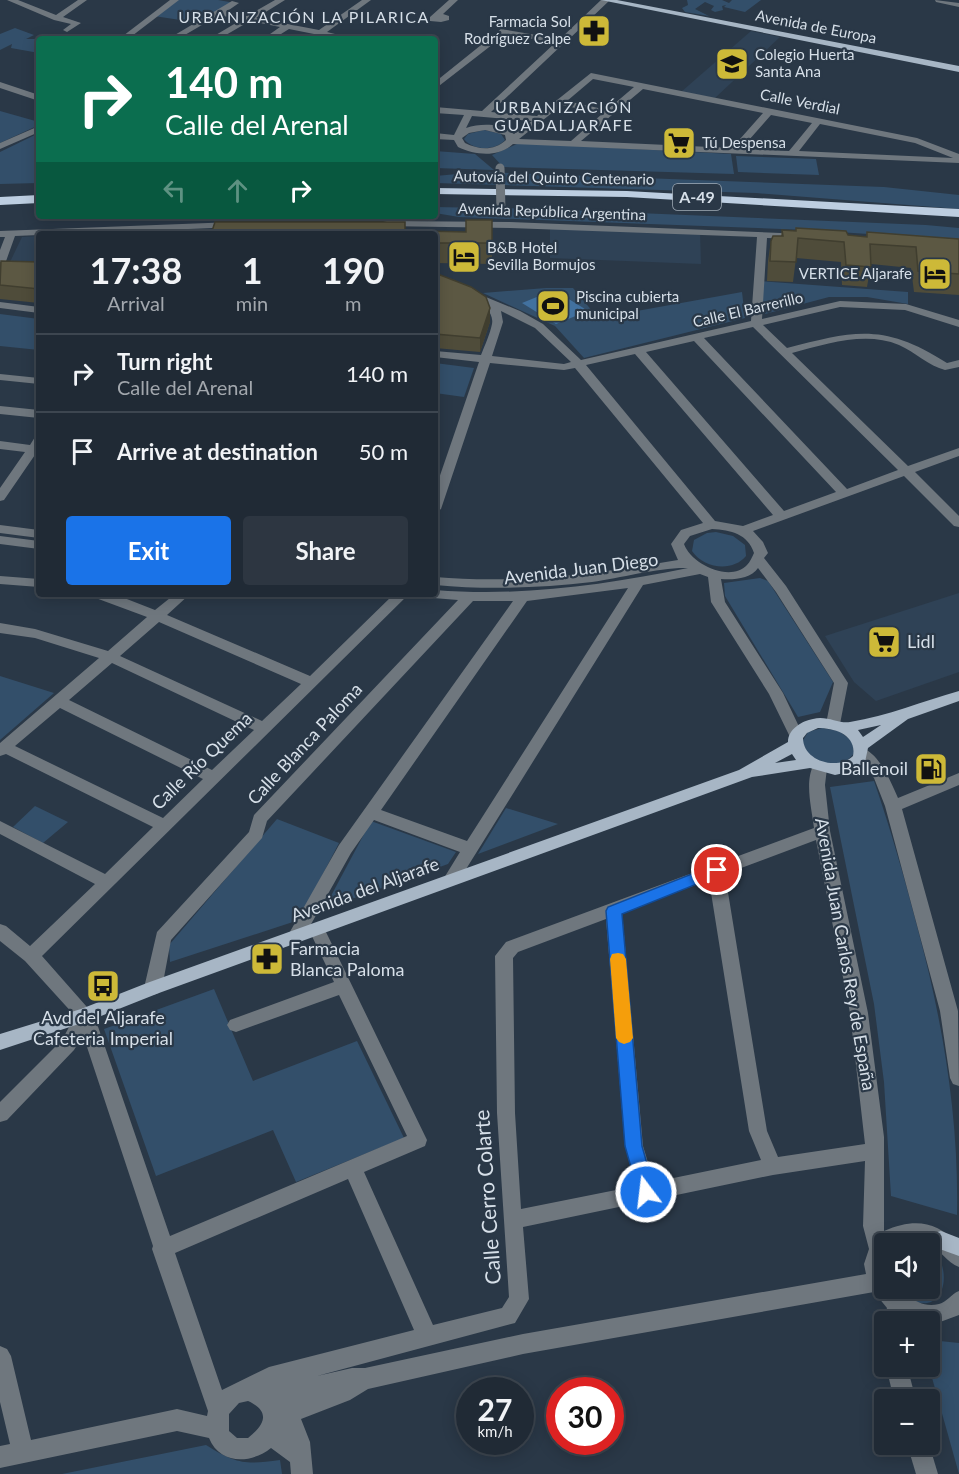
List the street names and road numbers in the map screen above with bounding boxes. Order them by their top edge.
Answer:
street label: Avenida de Europa [754,5,878,47]
street label: Calle Verdial [759,84,842,118]
street label: Autovía del Quinto Centenario [453,166,655,188]
road number: A-49 [673,184,721,210]
street label: Avenida República Argentina [458,199,646,223]
street label: Calle El Barrerillo [691,288,805,330]
street label: Avenida Juan Diego [502,548,659,588]
street label: Calle Blanca Paloma [242,678,366,809]
street label: Calle Río Quema [146,707,256,814]
street label: Avenida Juan Carlos Rey de España [811,816,881,1092]
street label: Avenida del Aljarafe [287,852,442,926]
street label: Calle Cerro Colarte [468,1109,505,1285]

